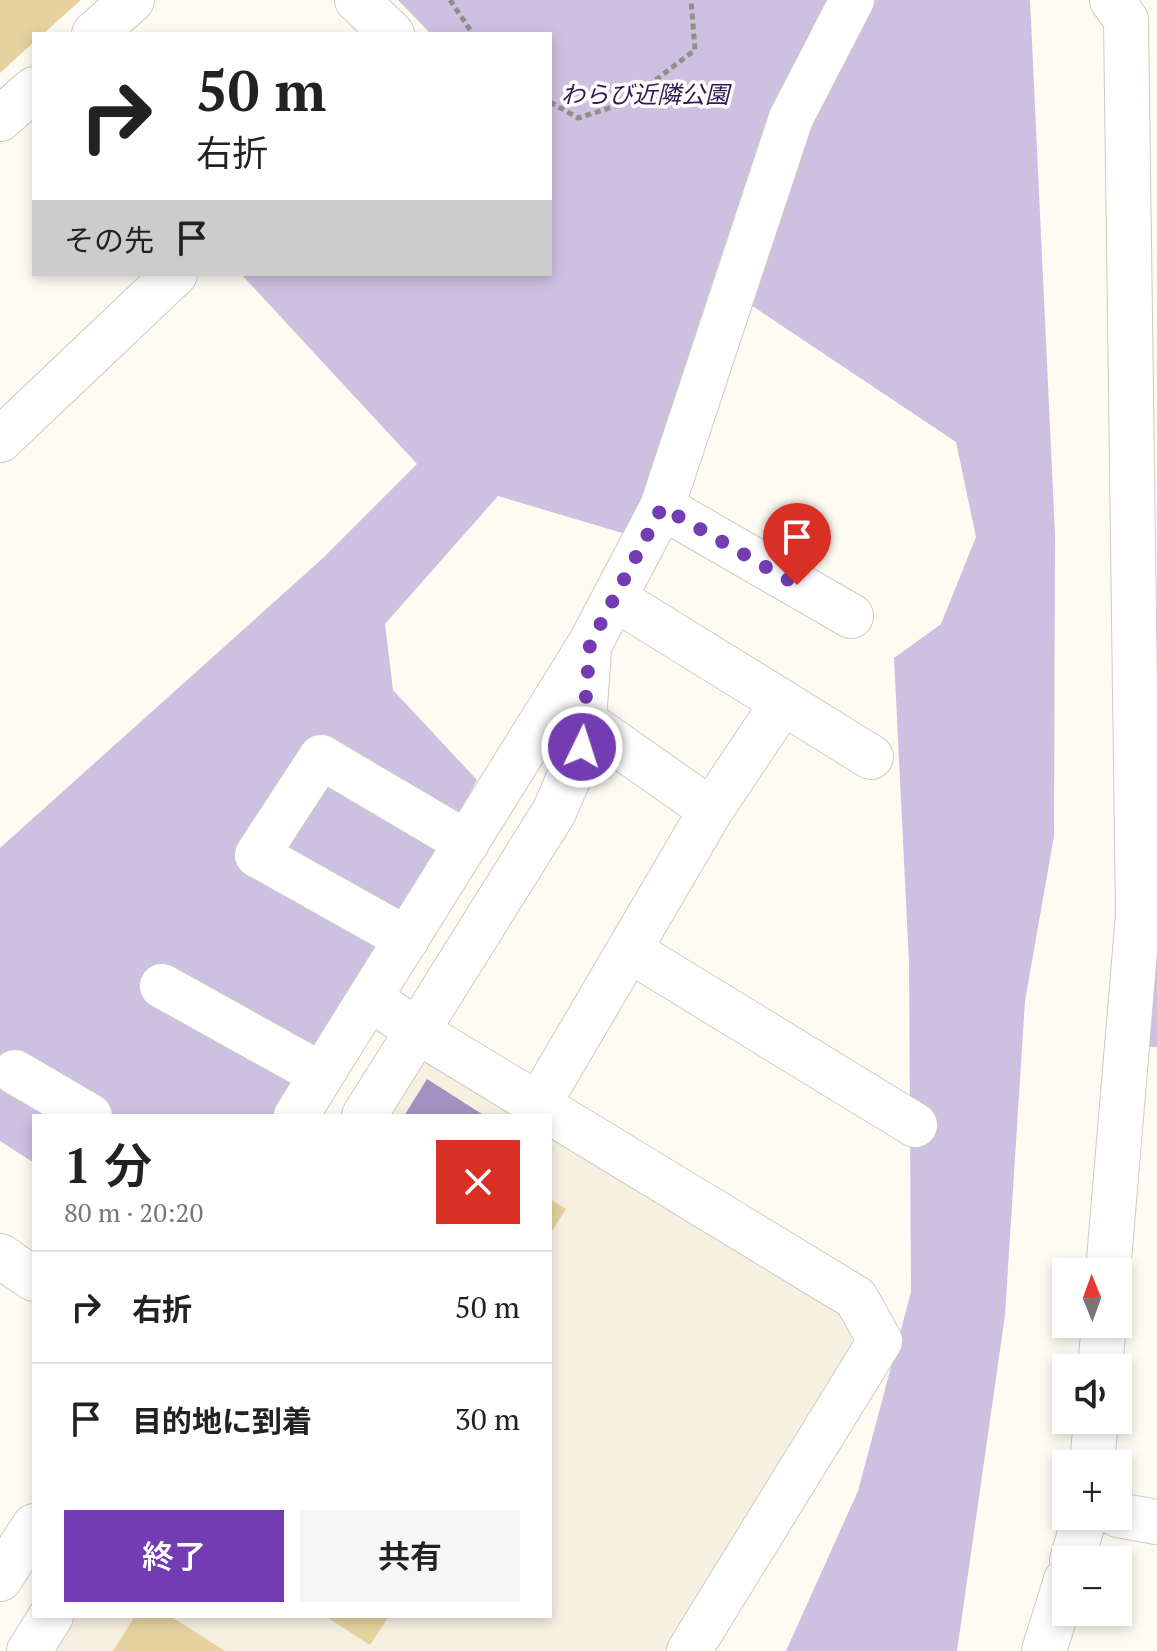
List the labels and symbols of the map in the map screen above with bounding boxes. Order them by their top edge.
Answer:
park label: わらび近隣公園 [561,78,732,110]
pin [763,503,831,585]
position arrow [540,705,624,789]
north arrow [1052,1258,1132,1338]

